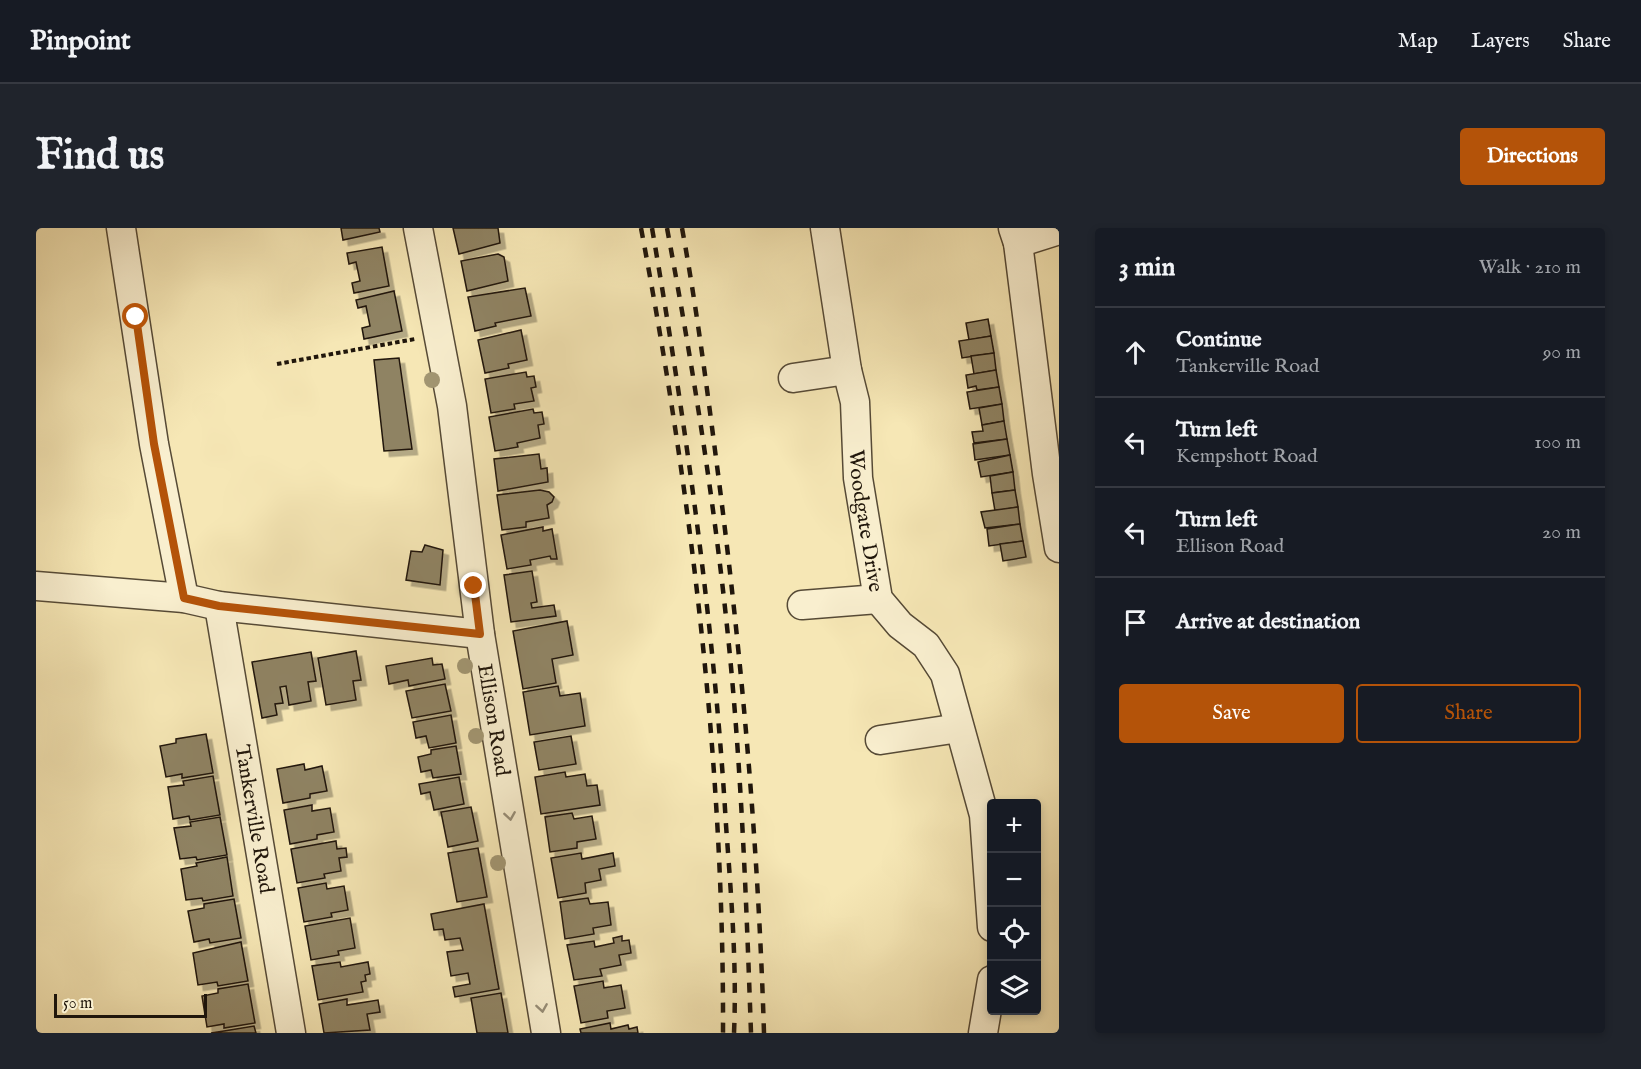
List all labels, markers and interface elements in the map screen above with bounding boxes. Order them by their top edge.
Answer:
text: Pinpoint [30,24,131,59]
text: Map [1398,28,1438,55]
text: Layers [1471,28,1530,55]
text: Share [1563,28,1611,55]
button: Directions [1460,128,1605,185]
text: Find us [36,130,164,183]
text: 3 min [1119,251,1175,284]
text: Walk · 210 m [1479,255,1581,280]
route start [122,303,148,329]
text: Continue [1176,326,1262,354]
icon: ahead [1119,336,1152,369]
text: 90 m [1543,340,1581,365]
text: Tankerville Road [1176,354,1319,379]
text: Turn left [1176,416,1258,444]
icon: left [1119,426,1152,459]
text: 100 m [1534,430,1581,455]
text: Kempshott Road [1176,444,1318,469]
street label: Woodgate Drive [842,449,889,594]
text: Turn left [1176,506,1258,534]
icon: left [1119,516,1152,549]
text: 20 m [1542,520,1581,545]
text: Ellison Road [1176,534,1284,559]
route end [460,572,486,598]
icon: arrive [1119,606,1152,639]
text: Arrive at destination [1176,608,1360,636]
street label: Ellison Road [470,662,515,779]
button: Save [1119,684,1344,743]
button: Share [1356,684,1581,743]
street label: Tankerville Road [228,743,279,897]
map controls [987,799,1041,1015]
button: + [987,799,1041,853]
one-way arrow [503,811,516,821]
button: − [987,853,1041,907]
button: locate [987,907,1041,961]
button: layers [987,961,1041,1015]
scale bar [54,991,207,1018]
text: 50 m [63,994,92,1014]
one-way arrow [535,1003,548,1013]

